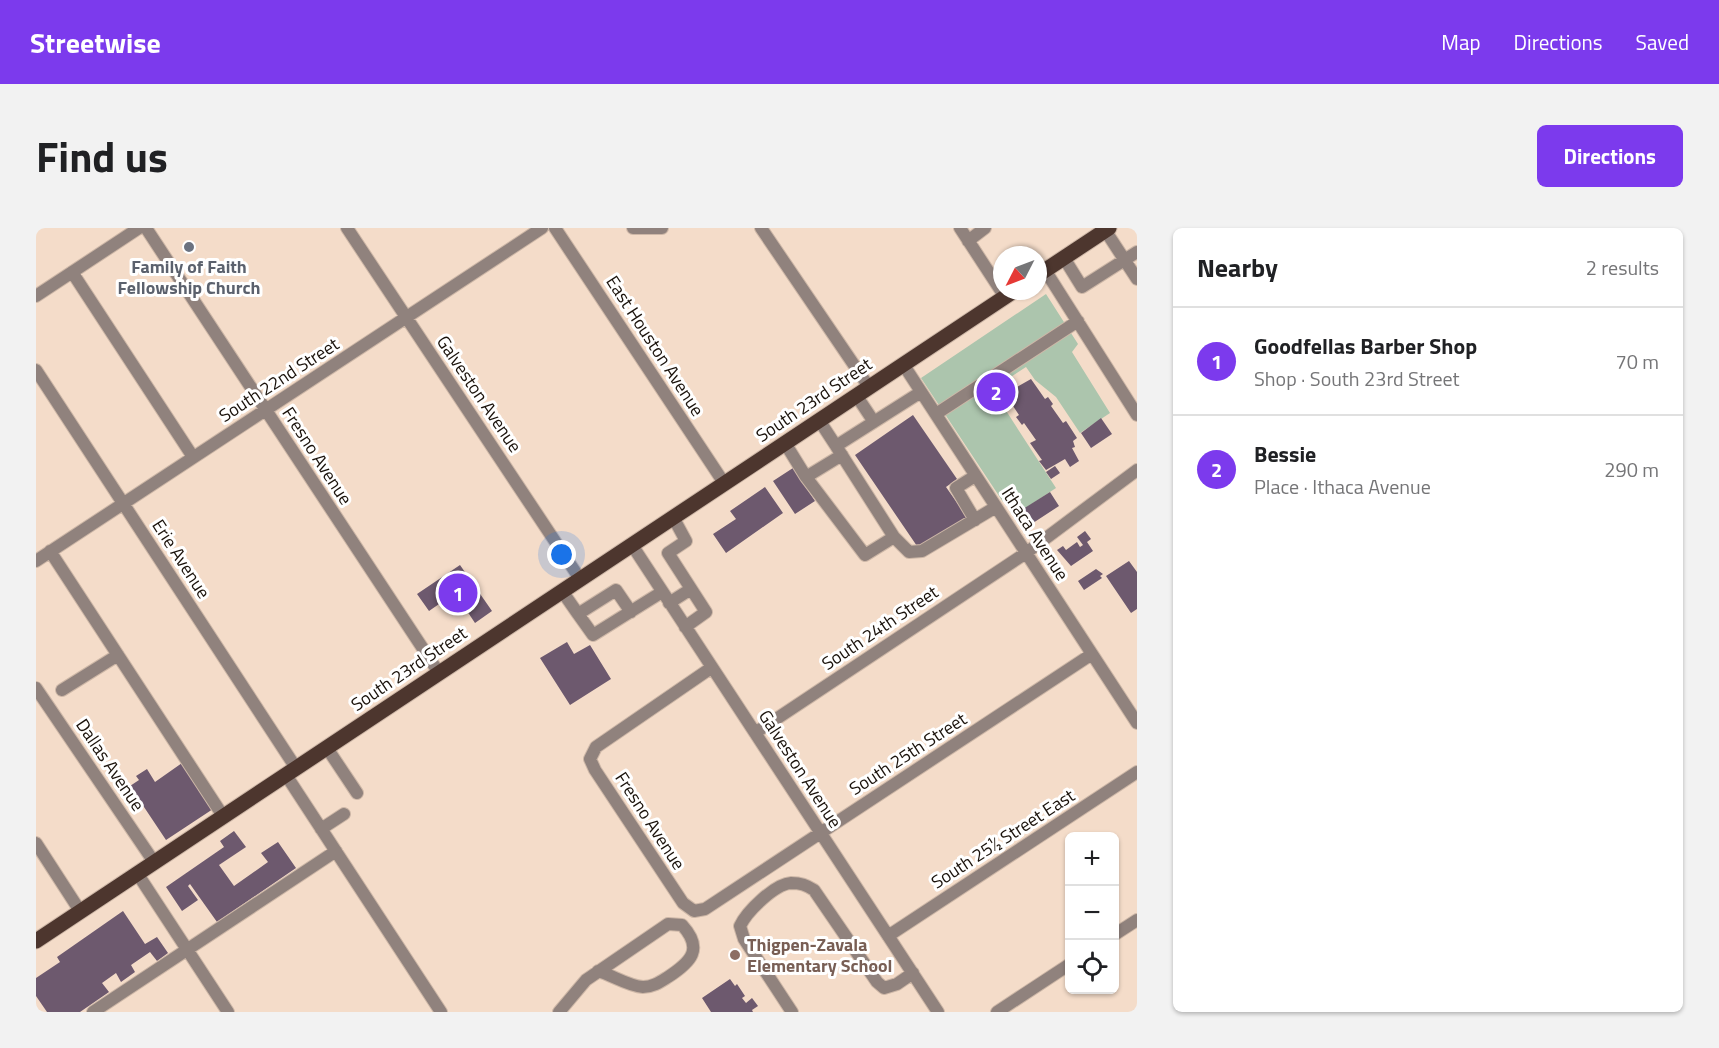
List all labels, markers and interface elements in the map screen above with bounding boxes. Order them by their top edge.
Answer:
text: Streetwise [30,21,161,64]
text: Map [1441,26,1481,58]
text: Directions [1514,26,1603,58]
text: Saved [1636,26,1689,58]
text: Find us [36,124,168,188]
button: Directions [1537,125,1683,187]
marker: Family of Faith Fellowship Church [182,240,196,254]
north arrow [993,246,1047,300]
text: Nearby [1197,248,1278,287]
text: 2 results [1586,252,1659,283]
place label: Family of Faith Fellowship Church [118,253,260,301]
street label: East Houston Avenue [600,270,711,421]
text: Goodfellas Barber Shop [1254,329,1477,363]
street label: South 22nd Street [213,330,345,429]
street label: Galveston Avenue [430,330,529,458]
text: 1 [1211,346,1222,377]
text: 70 m [1615,346,1659,377]
street label: South 23rd Street [750,350,878,448]
text: Shop · South 23rd Street [1254,363,1460,394]
pin: 2 [976,370,1016,414]
street label: Fresno Avenue [276,401,359,510]
text: Bessie [1254,437,1316,471]
text: 2 [1211,454,1222,485]
text: 290 m [1604,454,1659,485]
text: Place · Ithaca Avenue [1254,471,1431,502]
street label: Ithaca Avenue [995,482,1076,586]
street label: Erie Avenue [146,514,217,604]
your location [547,540,576,569]
pin: 1 [438,570,478,616]
street label: South 24th Street [816,578,944,677]
street label: South 23rd Street [345,619,473,717]
street label: Galveston Avenue [752,704,849,833]
street label: South 25th Street [844,705,972,802]
street label: Dallas Avenue [69,713,151,816]
street label: Fresno Avenue [609,766,692,875]
street label: South 25½ Street East [926,782,1080,895]
map controls [1065,832,1119,994]
button: + [1065,832,1119,886]
button: − [1065,886,1119,940]
place label: Thigpen-Zavala Elementary School [747,931,892,979]
button: locate [1065,940,1119,994]
marker: Thigpen-Zavala Elementary School [728,948,742,962]

